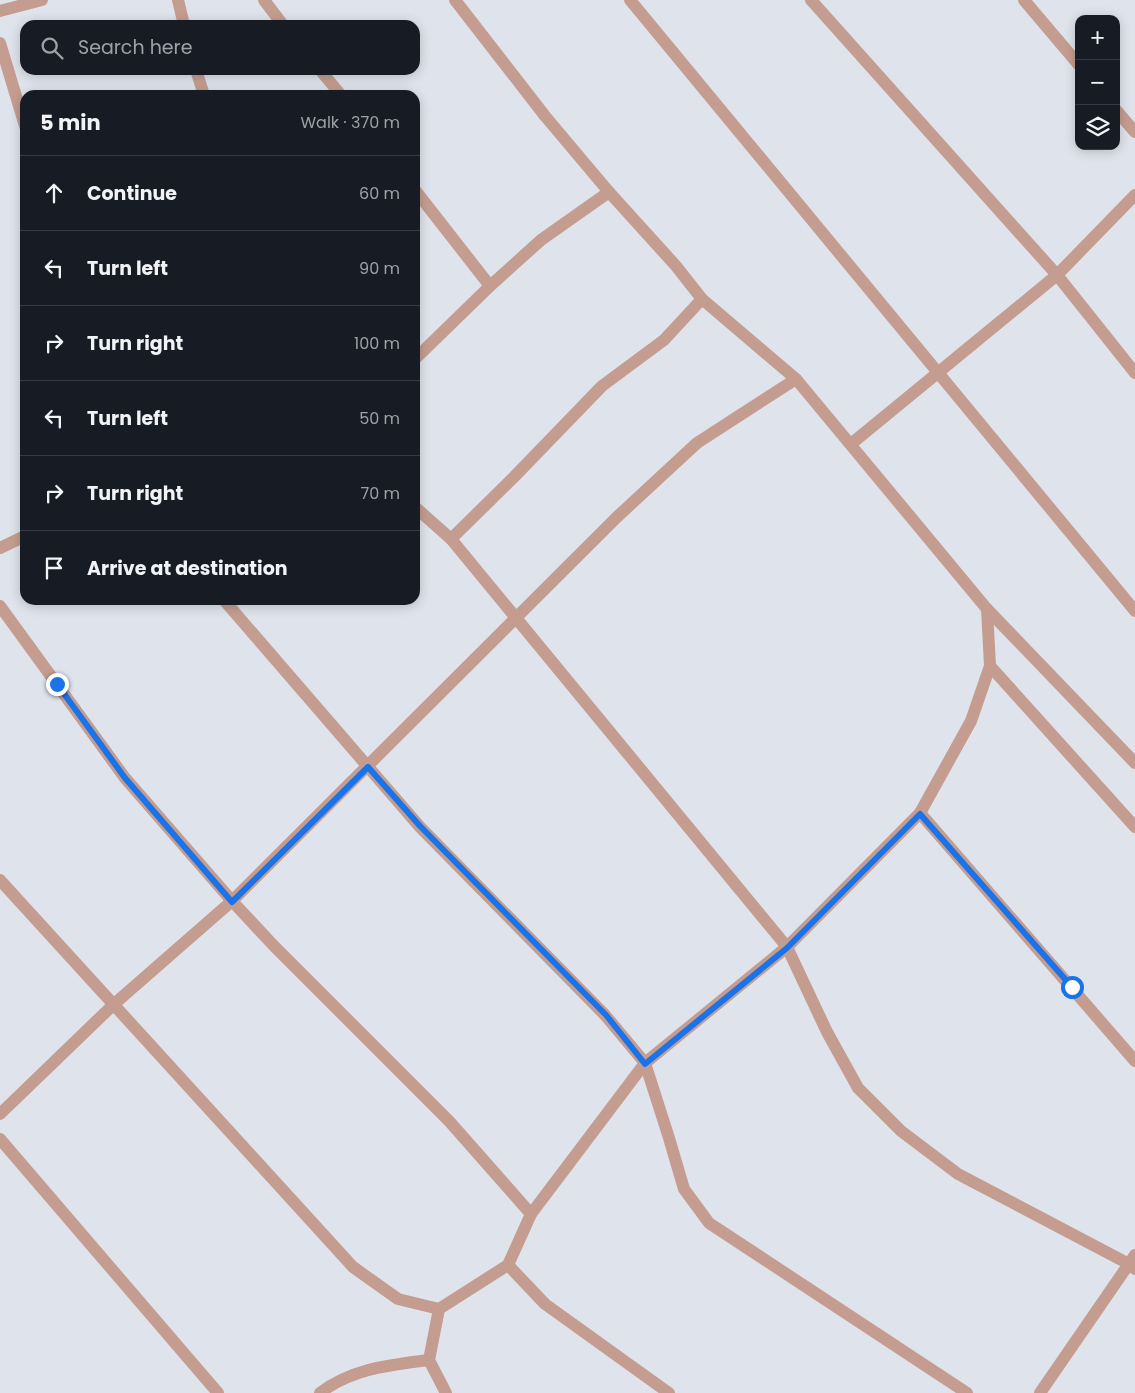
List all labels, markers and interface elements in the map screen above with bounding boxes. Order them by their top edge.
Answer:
map controls [1075,15,1120,150]
button: + [1075,15,1120,60]
search box [20,20,420,75]
icon: search [38,34,66,62]
text: Search here [78,34,192,61]
button: − [1075,60,1120,105]
button: layers [1075,105,1120,150]
text: 5 min [40,108,101,137]
text: Walk · 370 m [300,111,400,134]
icon: ahead [40,179,68,207]
text: Continue [87,180,177,207]
text: 60 m [359,182,400,205]
icon: left [40,254,68,282]
text: Turn left [87,255,168,282]
text: 90 m [359,257,400,280]
icon: right [40,329,68,357]
text: Turn right [87,330,183,357]
text: 100 m [354,332,400,355]
icon: left [40,404,68,432]
text: Turn left [87,405,168,432]
text: 50 m [359,407,400,430]
icon: right [40,479,68,507]
text: Turn right [87,480,183,507]
text: 70 m [360,482,400,505]
icon: arrive [40,554,68,582]
text: Arrive at destination [87,555,288,582]
route end [46,673,69,696]
route start [1061,976,1084,999]

